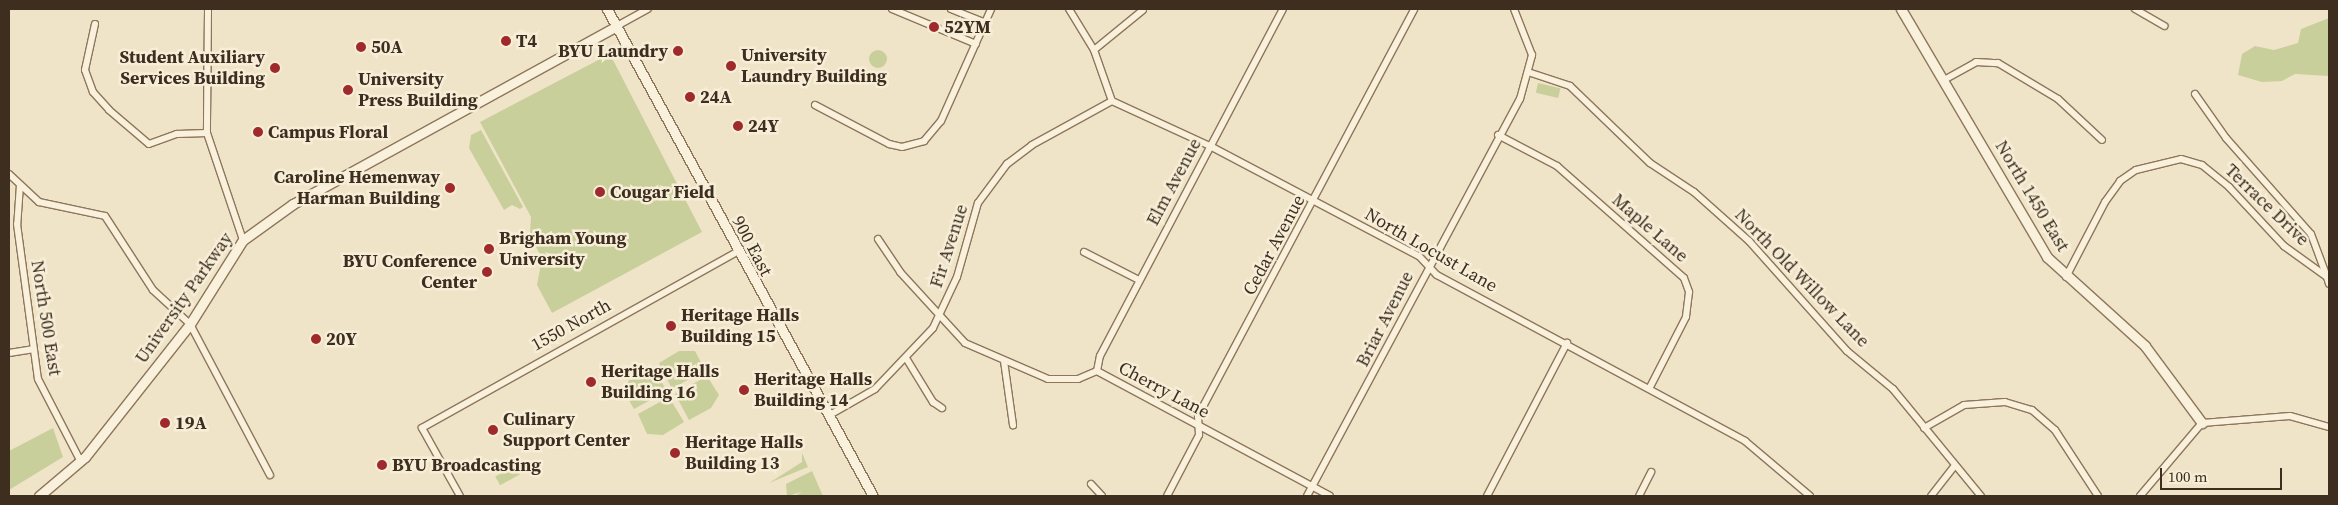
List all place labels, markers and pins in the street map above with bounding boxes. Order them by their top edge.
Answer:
place label: 52YM [944,16,991,38]
marker: 52YM [928,21,940,33]
place label: T4 [516,30,537,52]
marker: T4 [500,35,512,47]
place label: 50A [371,36,403,58]
place label: BYU Laundry [558,40,668,62]
marker: 50A [355,41,367,53]
marker: BYU Laundry [672,45,684,57]
place label: University Laundry Building [741,45,887,88]
place label: Student Auxiliary Services Building [119,47,265,90]
marker: University Laundry Building [725,60,737,72]
marker: Student Auxiliary Services Building [269,62,281,74]
place label: University Press Building [358,69,478,112]
marker: University Press Building [342,84,354,96]
place label: 24A [700,86,732,108]
marker: 24A [684,91,696,103]
place label: 24Y [748,115,779,137]
marker: 24Y [732,120,744,132]
place label: Campus Floral [268,121,388,143]
marker: Campus Floral [252,126,264,138]
place label: Caroline Hemenway Harman Building [274,167,440,210]
place label: Cougar Field [610,181,715,203]
marker: Caroline Hemenway Harman Building [444,182,456,194]
marker: Cougar Field [594,186,606,198]
place label: Brigham Young University [499,228,627,270]
marker: Brigham Young University [483,243,495,255]
place label: BYU Conference Center [343,251,477,294]
marker: BYU Conference Center [481,266,493,278]
place label: Heritage Halls Building 15 [681,305,799,348]
marker: Heritage Halls Building 15 [665,320,677,332]
place label: 20Y [326,328,357,350]
marker: 20Y [310,333,322,345]
place label: Heritage Halls Building 16 [601,361,719,404]
place label: Heritage Halls Building 14 [754,369,872,412]
marker: Heritage Halls Building 16 [585,376,597,388]
marker: Heritage Halls Building 14 [738,384,750,396]
place label: Culinary Support Center [503,409,630,452]
place label: 19A [175,412,207,434]
marker: 19A [159,417,171,429]
marker: Culinary Support Center [487,424,499,436]
place label: Heritage Halls Building 13 [685,432,803,474]
marker: Heritage Halls Building 13 [669,447,681,459]
place label: BYU Broadcasting [392,454,541,476]
marker: BYU Broadcasting [376,459,388,471]

